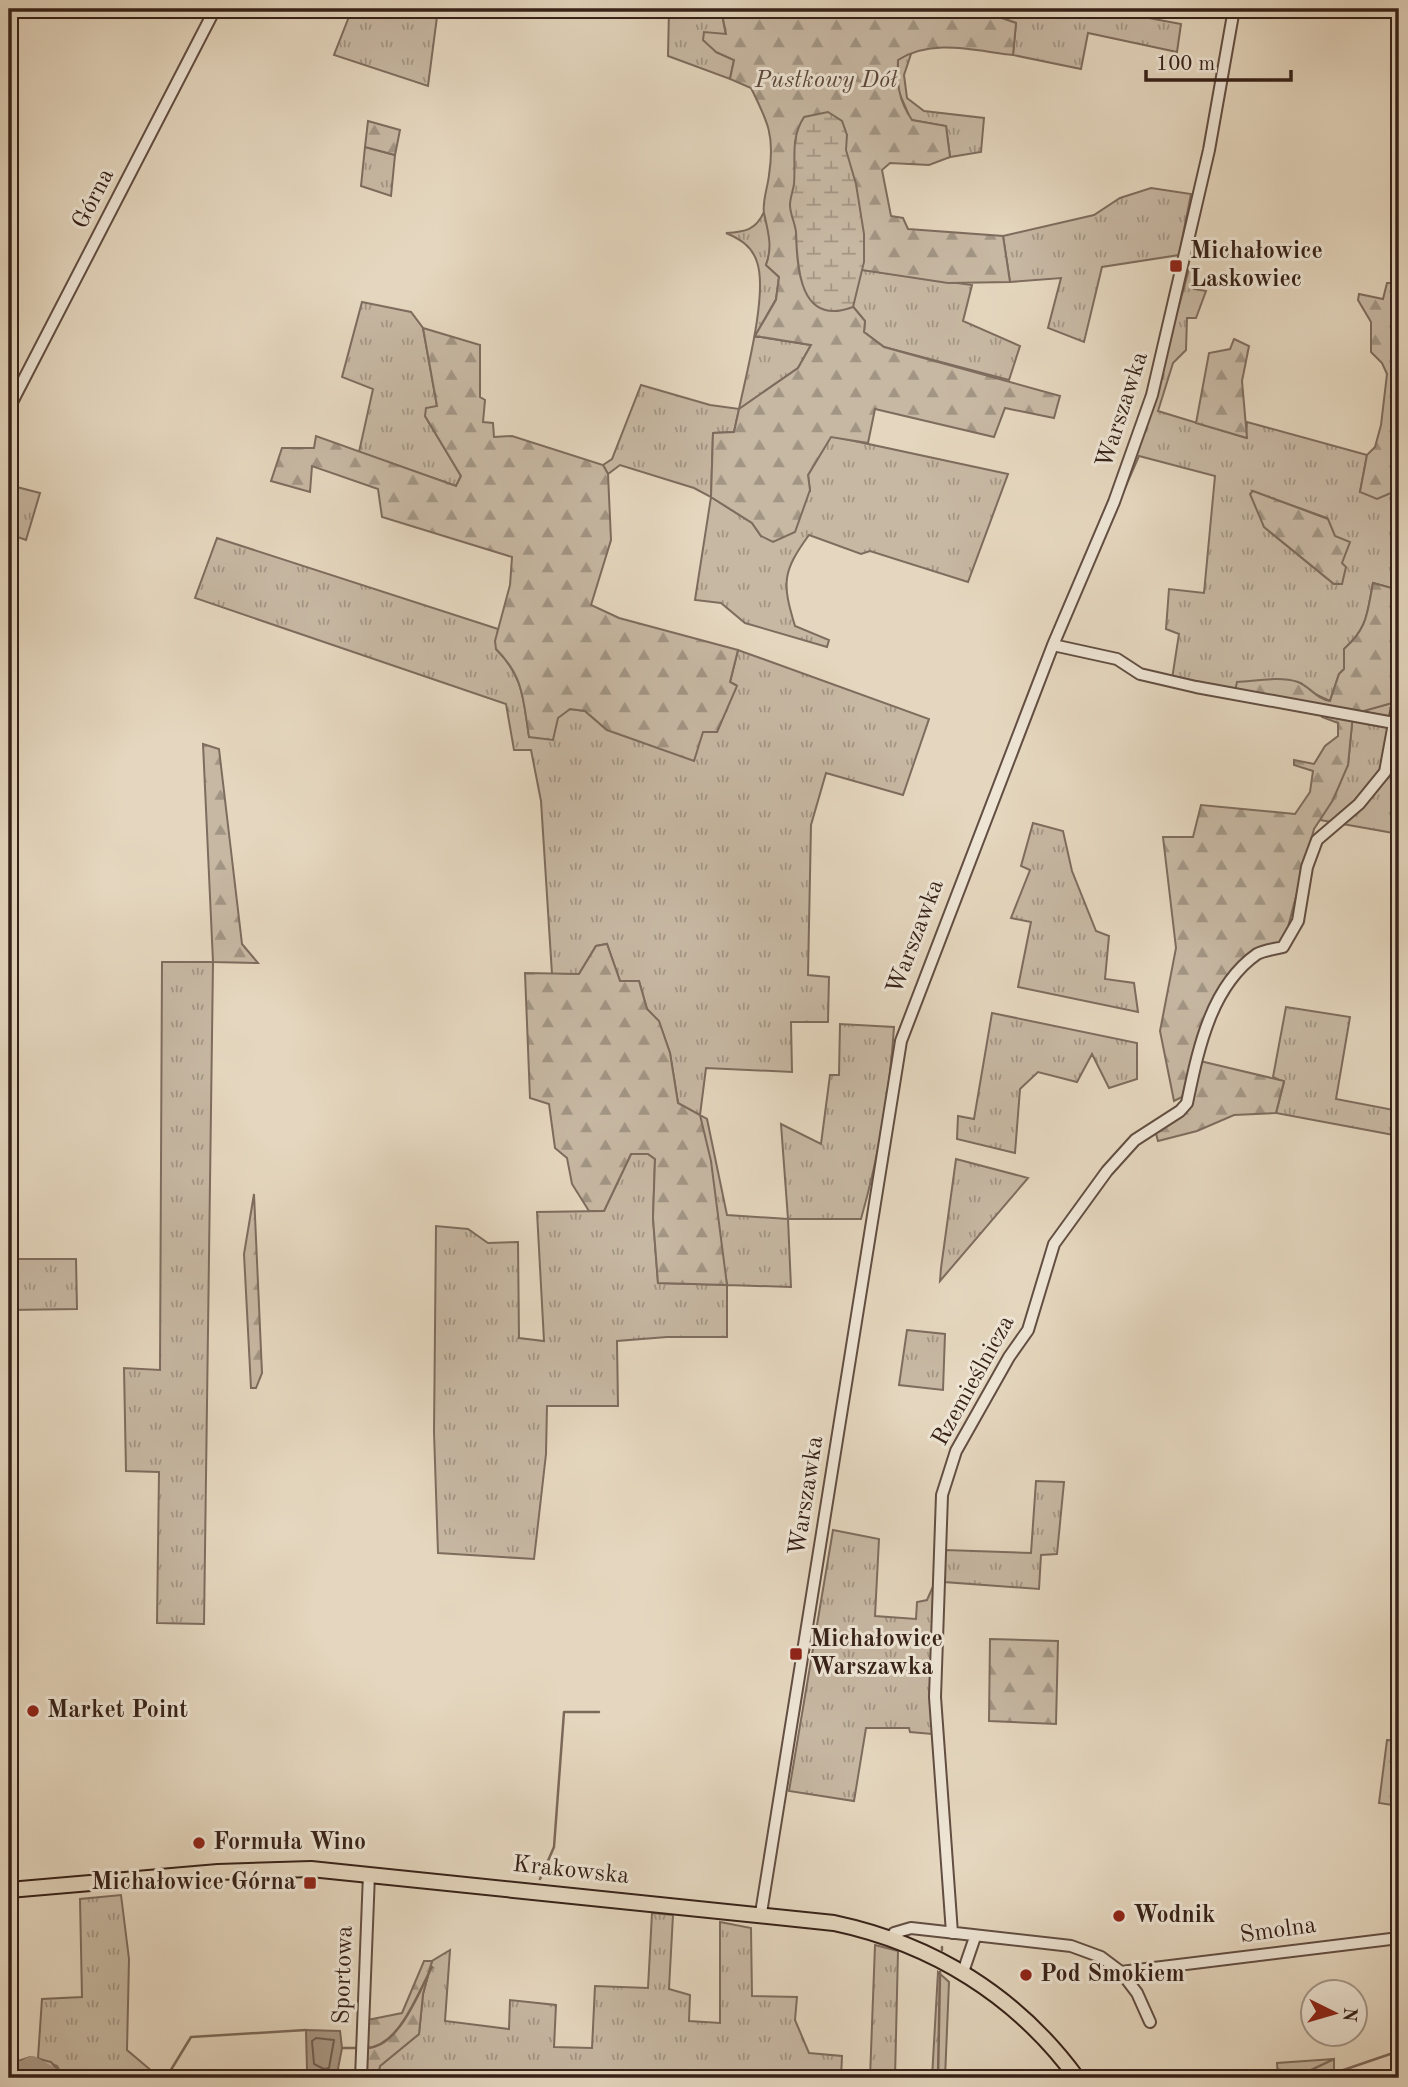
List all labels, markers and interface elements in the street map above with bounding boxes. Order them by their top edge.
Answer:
scale bar [1146,38,1291,82]
text: 100 m [1156,54,1215,75]
park label: Pustkowy Dół [754,69,898,93]
street label: Górna [69,165,119,233]
place label: Michałowice Laskowiec [1190,240,1323,292]
marker: Michałowice Laskowiec [1168,258,1184,274]
street label: Warszawka [1093,349,1153,471]
street label: Warszawka [883,876,949,998]
street label: Rzemieślnicza [928,1312,1020,1450]
street label: Warszawka [786,1434,828,1557]
place label: Michałowice Warszawka [810,1628,943,1680]
marker: Michałowice Warszawka [788,1646,804,1662]
place label: Market Point [47,1699,188,1723]
marker: Market Point [25,1703,41,1719]
place label: Formuła Wino [213,1831,366,1855]
marker: Formuła Wino [191,1835,207,1851]
street label: Krakowska [511,1853,631,1889]
place label: Michałowice Górna [91,1871,296,1895]
marker: Michałowice Górna [302,1875,318,1891]
place label: Wodnik [1133,1904,1215,1928]
marker: Wodnik [1111,1908,1127,1924]
street label: Smolna [1238,1914,1318,1948]
street label: Sportowa [330,1925,358,2025]
place label: Pod Smokiem [1040,1963,1185,1987]
marker: Pod Smokiem [1018,1967,1034,1983]
north arrow [1300,1979,1370,2048]
text: N [1338,2006,1359,2023]

